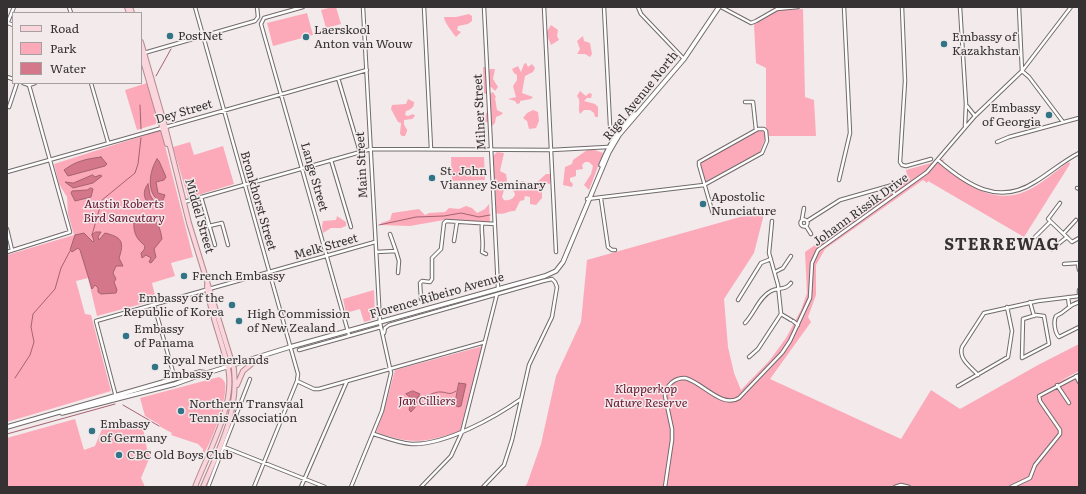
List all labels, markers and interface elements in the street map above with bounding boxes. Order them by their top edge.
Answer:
legend [12,12,142,84]
text: Road [50,19,79,37]
place label: Laerskool Anton van Wouw [314,23,412,51]
place label: PostNet [178,29,223,43]
place label: Embassy of Kazakhstan [952,30,1019,58]
marker: PostNet [165,31,175,41]
marker: Laerskool Anton van Wouw [301,32,311,42]
text: Park [50,39,76,57]
marker: Embassy of Kazakhstan [939,39,949,49]
street label: Rigel Avenue North [600,48,682,144]
text: Water [50,59,86,77]
street label: Milner Street [471,74,489,150]
street label: Dey Street [154,97,214,127]
place label: Embassy of Georgia [982,101,1041,129]
marker: Embassy of Georgia [1044,110,1054,120]
street label: Main Street [353,131,371,199]
street label: Lange Street [297,141,331,213]
street label: Bronkhorst Street [237,150,279,252]
place label: St. John Vianney Seminary [440,164,546,192]
street label: Johann Rissik Drive [811,171,911,249]
marker: St. John Vianney Seminary [427,173,437,183]
street label: Middel Street [181,177,217,255]
place label: Apostolic Nunciature [711,190,776,218]
park label: Austin Roberts Bird Sancutary [83,197,165,225]
marker: Apostolic Nunciature [698,199,708,209]
street label: Melk Street [292,231,360,263]
district label: STERREWAG [944,235,1060,255]
place label: French Embassy [192,269,285,283]
street label: Florence Ribeiro Avenue [368,270,506,322]
marker: French Embassy [179,271,189,281]
place label: Embassy of the Republic of Korea [123,291,224,319]
marker: Embassy of the Republic of Korea [227,300,237,310]
place label: High Commission of New Zealand [247,307,350,335]
marker: High Commission of New Zealand [234,316,244,326]
place label: Embassy of Panama [134,322,194,350]
marker: Embassy of Panama [121,331,131,341]
place label: Royal Netherlands Embassy [163,353,269,381]
marker: Royal Netherlands Embassy [150,362,160,372]
park label: Klapperkop Nature Reserve [605,382,687,410]
park label: Jan Cilliers [398,394,456,408]
place label: Northern Transvaal Tennis Association [189,397,303,425]
marker: Northern Transvaal Tennis Association [176,406,186,416]
place label: Embassy of Germany [100,417,167,445]
marker: Embassy of Germany [87,426,97,436]
place label: CBC Old Boys Club [127,448,233,462]
marker: CBC Old Boys Club [114,450,124,460]

